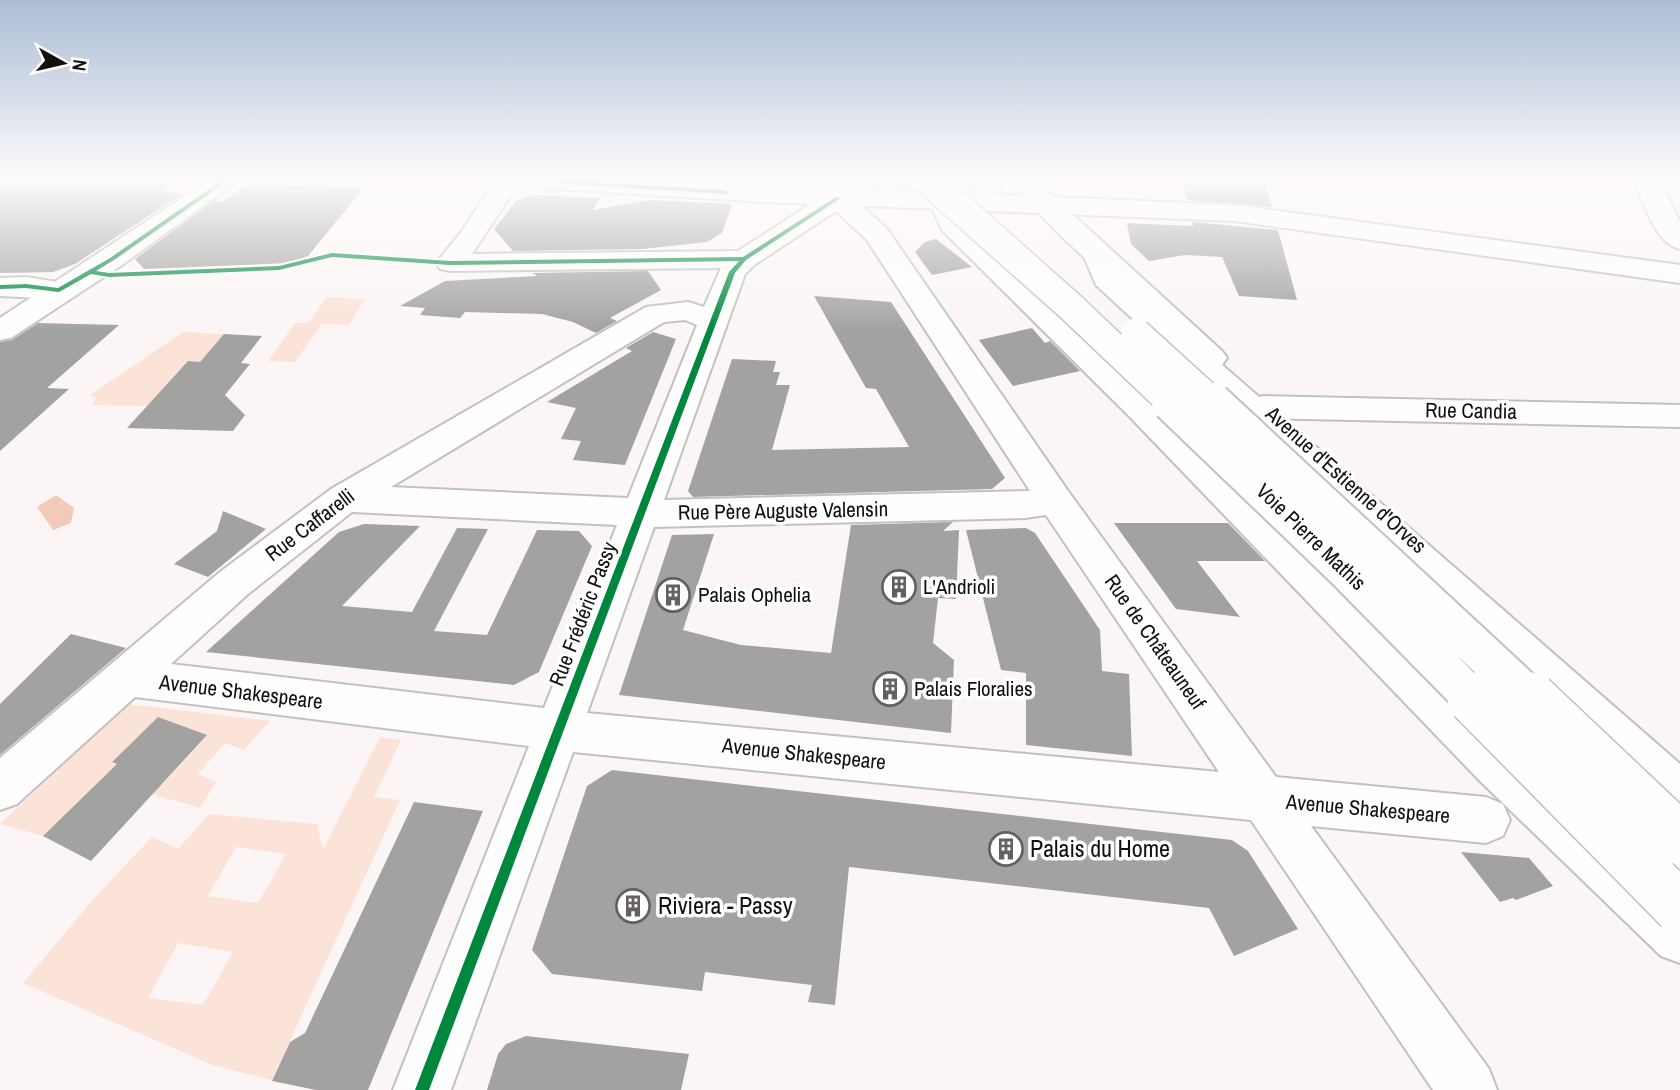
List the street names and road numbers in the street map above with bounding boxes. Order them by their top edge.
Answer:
street label: Rue Candia [1425,395,1518,426]
street label: Avenue d'Estienne d'Orves [1259,399,1433,560]
street label: Voie Pierre Mathis [1250,477,1373,597]
street label: Rue Caffarelli [259,481,360,568]
street label: Rue Père Auguste Valensin [678,494,888,527]
street label: Rue Frédéric Passy [542,537,623,690]
street label: Rue de Châteauneuf [1098,568,1213,715]
street label: Avenue Shakespeare [157,667,324,716]
street label: Avenue Shakespeare [720,730,887,777]
street label: Avenue Shakespeare [1284,787,1451,830]

